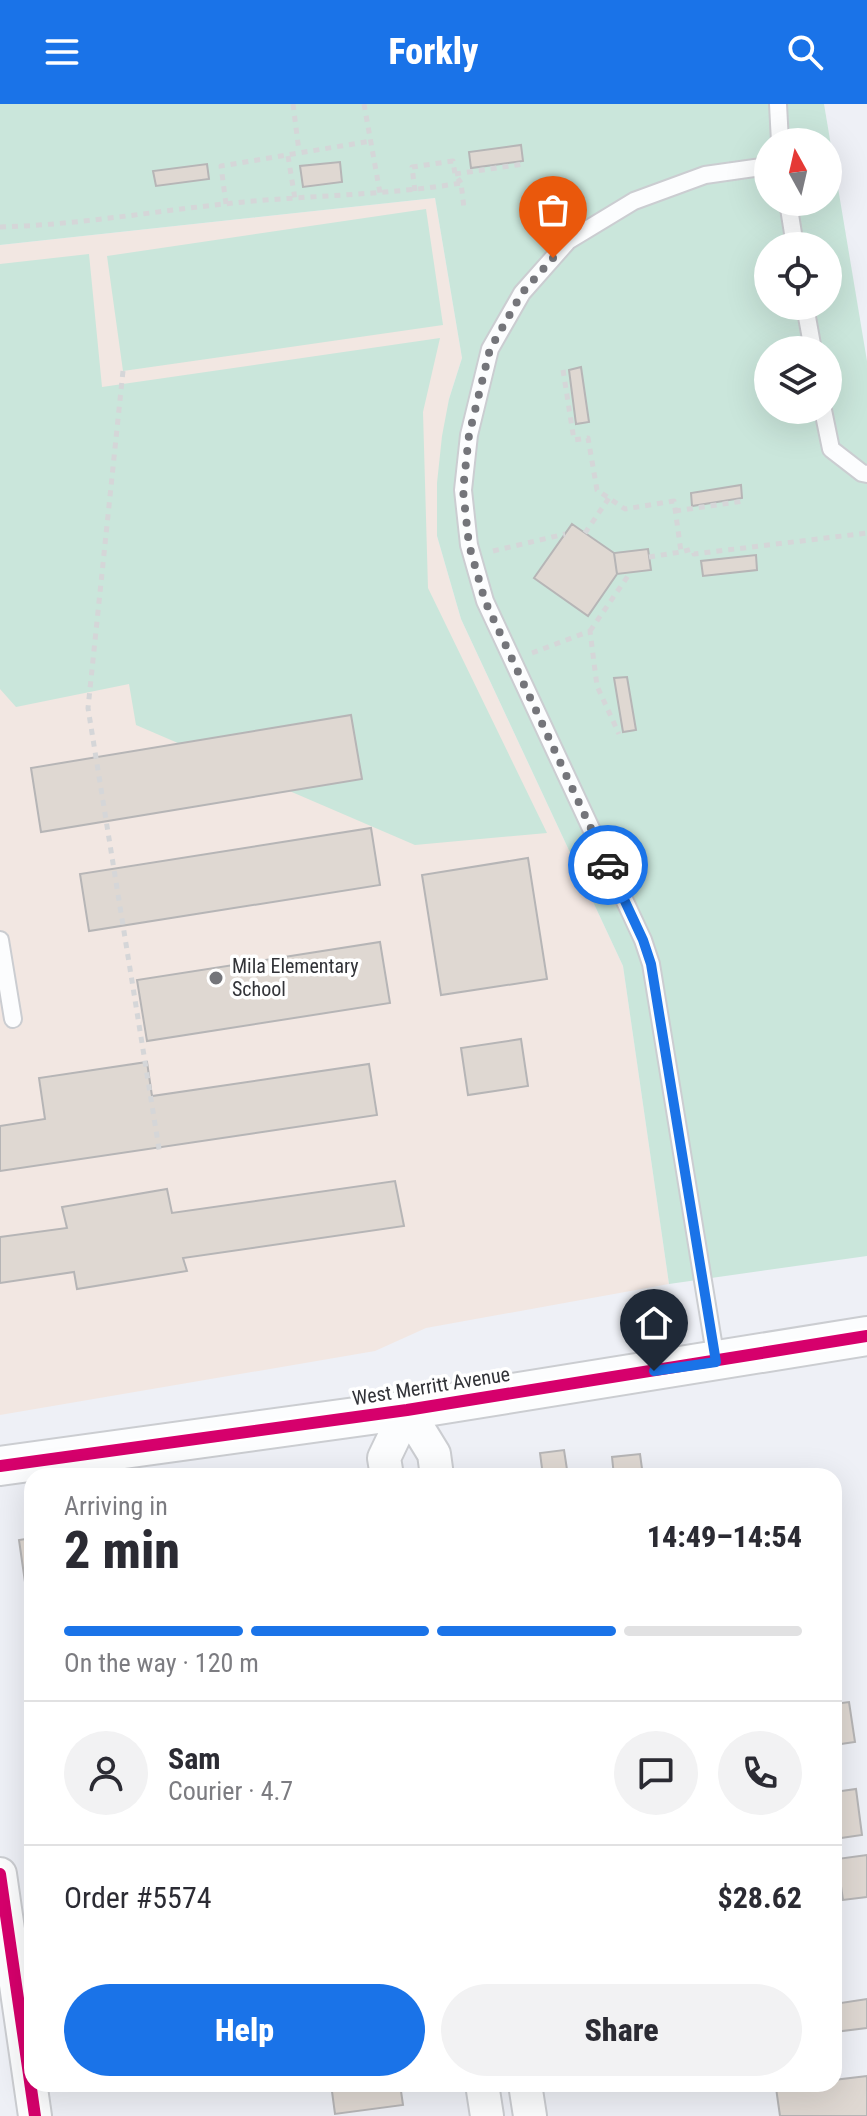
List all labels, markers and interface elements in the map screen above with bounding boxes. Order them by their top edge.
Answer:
icon: menu [40,30,84,74]
icon: search [783,30,827,74]
text: Forkly [389,31,478,73]
north arrow [754,128,842,216]
map controls [754,128,842,424]
pin [519,176,587,258]
icon: bag [531,188,575,232]
button: locate [754,232,842,320]
button: layers [754,336,842,424]
courier [568,825,648,905]
icon: car [586,843,630,887]
place label: Mila Elementary School [232,954,359,1001]
marker: Mila Elementary School [207,969,225,987]
pin [620,1289,688,1371]
icon: home [632,1301,676,1345]
street label: West Merritt Avenue [351,1362,511,1410]
text: Arriving in [64,1491,168,1521]
text: 14:49–14:54 [647,1519,802,1554]
text: 2 min [64,1520,180,1581]
text: On the way · 120 m [64,1648,259,1678]
button: person [64,1731,148,1815]
button: chat [614,1731,698,1815]
button: phone [718,1731,802,1815]
text: Sam [168,1741,221,1776]
text: Courier · 4.7 [168,1776,293,1806]
text: Order #5574 [64,1880,212,1915]
text: $28.62 [717,1880,802,1915]
button: Help [64,1984,425,2076]
button: Share [441,1984,802,2076]

